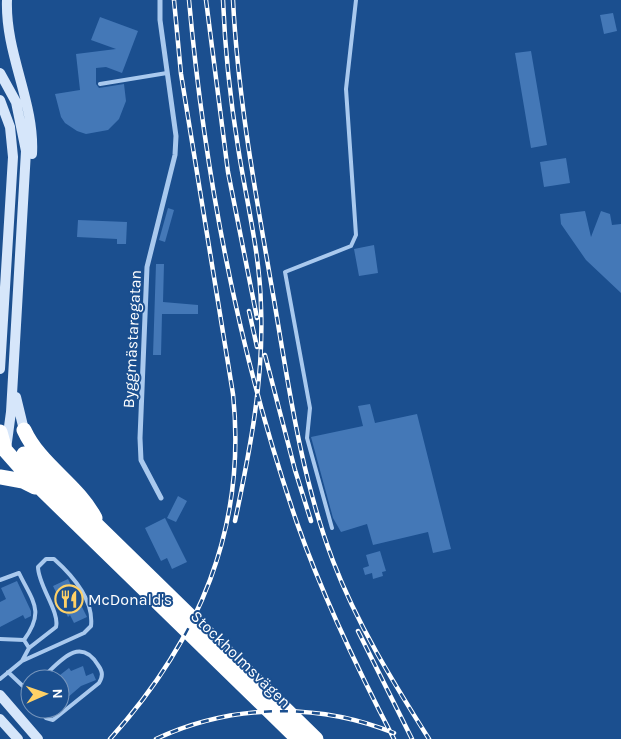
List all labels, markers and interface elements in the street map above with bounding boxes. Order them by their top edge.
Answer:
street label: Byggmästaregatan [119,269,145,409]
restaurant icon: McDonald's [54,584,84,614]
place label: McDonald's [88,590,172,609]
street label: Stockholmsvägen [187,606,295,712]
north arrow [20,669,70,719]
text: N [49,688,66,699]

